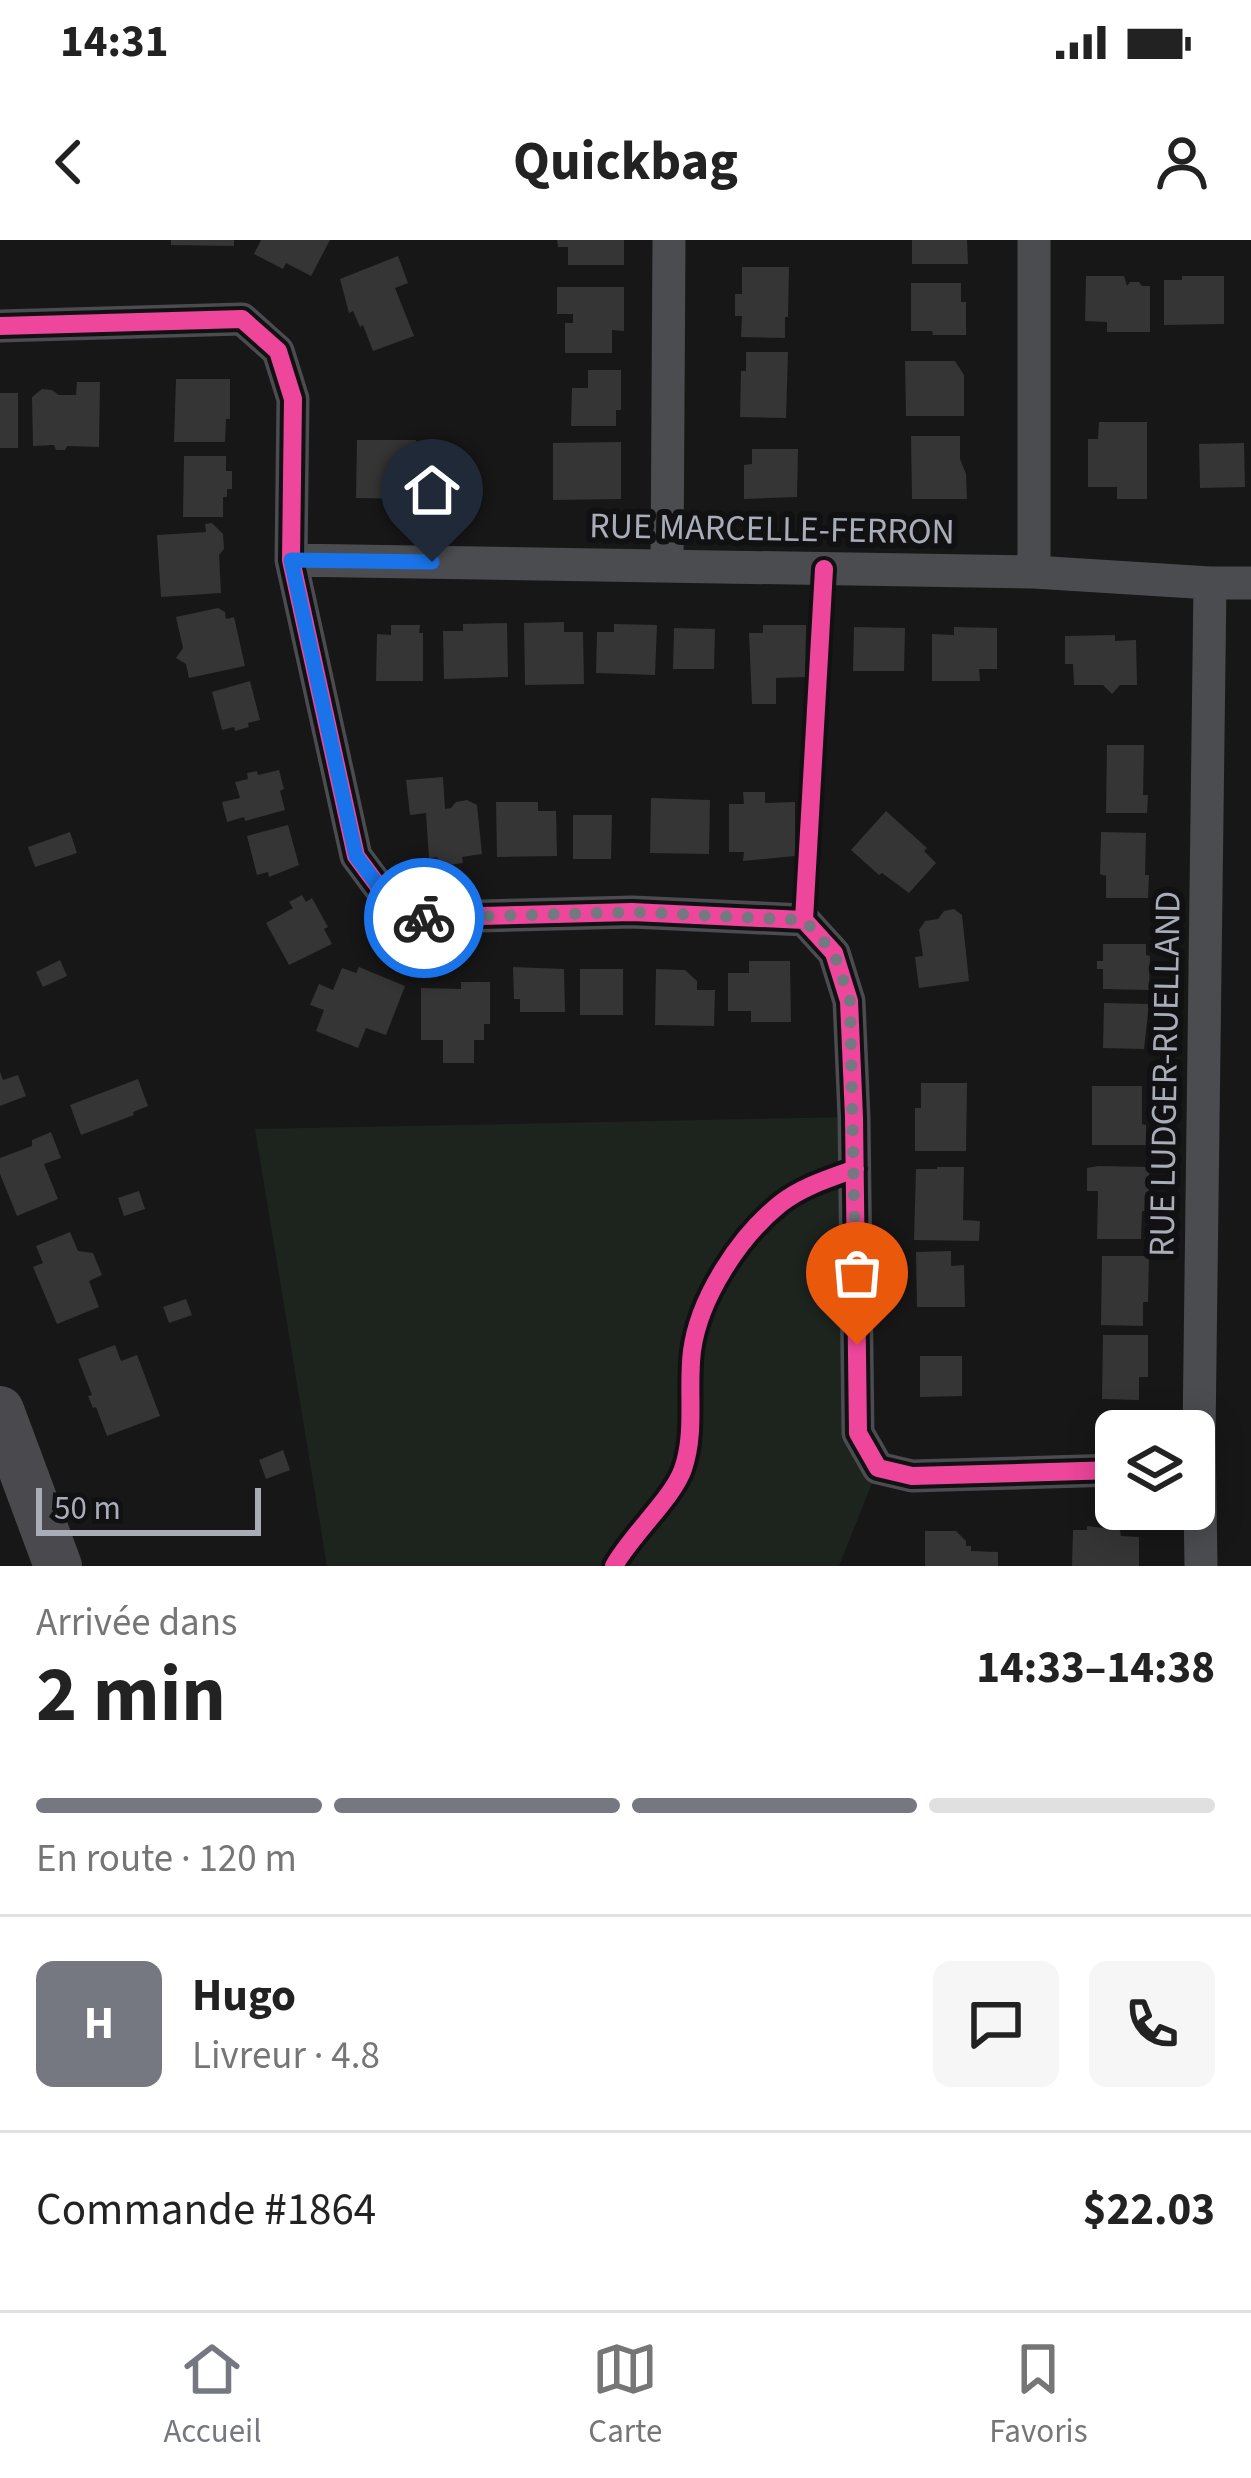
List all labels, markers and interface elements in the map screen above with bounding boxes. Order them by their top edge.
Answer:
text: 14:31 [60,10,169,74]
text: Quickbag [513,124,738,201]
icon: back [36,129,102,195]
icon: person [1149,129,1215,195]
pin [381,439,483,562]
icon: home [399,457,465,523]
street label: RUE MARCELLE-FERRON [589,500,955,558]
courier [364,858,484,978]
icon: bike [391,885,457,951]
street label: RUE LUDGER-RUELLAND [1136,890,1194,1258]
pin [806,1222,908,1345]
icon: bag [824,1240,890,1306]
map controls [1095,1410,1215,1530]
button: layers [1095,1410,1215,1530]
scale bar [36,1482,261,1535]
text: 50 m [54,1485,121,1532]
text: Arrivée dans [36,1595,237,1651]
text: 14:33–14:38 [976,1636,1215,1700]
text: 2 min [36,1640,226,1751]
text: En route · 120 m [36,1831,297,1887]
button: chat [933,1961,1059,2087]
button: phone [1089,1961,1215,2087]
text: Hugo [192,1964,296,2028]
text: H [84,1992,114,2056]
text: Livreur · 4.8 [192,2028,380,2084]
text: Commande #1864 [36,2178,376,2242]
text: $22.03 [1083,2178,1215,2242]
tab: Accueil [163,2336,262,2455]
tab: Carte [588,2336,662,2455]
tab: Favoris [989,2336,1088,2455]

